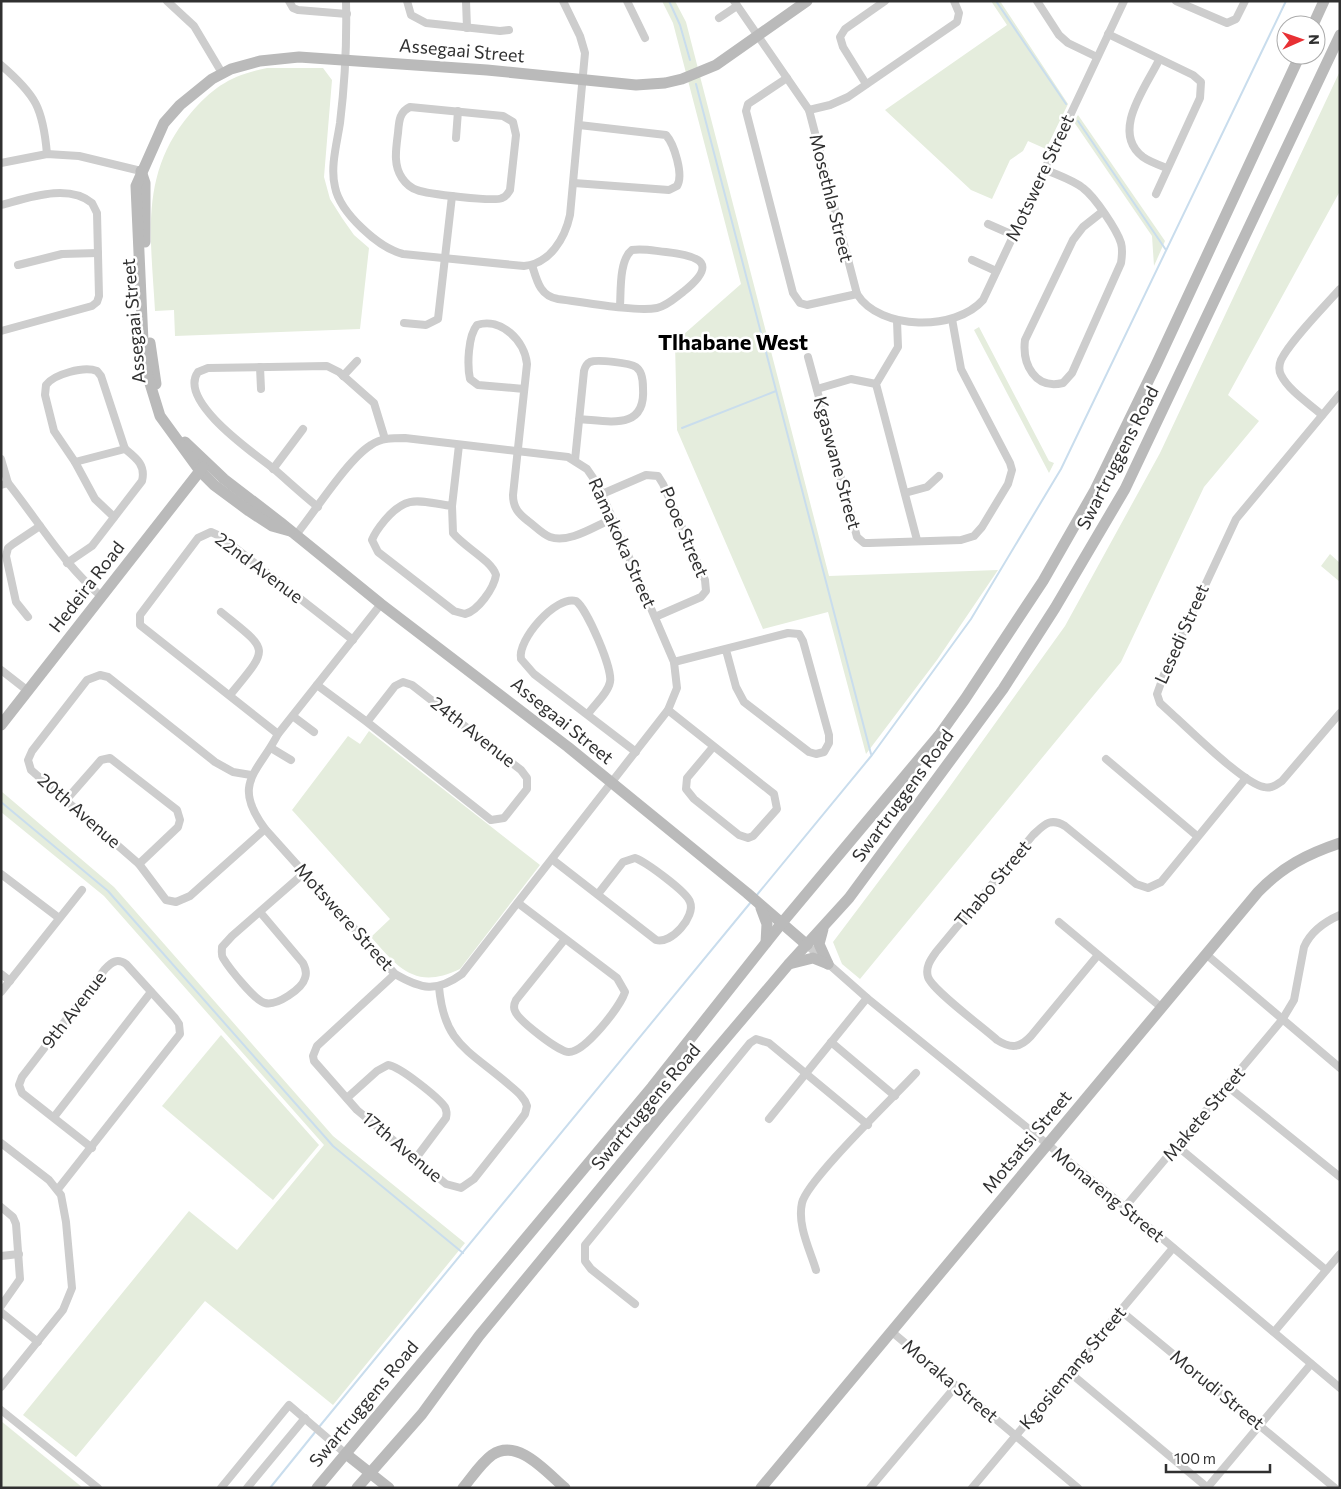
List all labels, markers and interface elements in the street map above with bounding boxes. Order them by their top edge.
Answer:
north arrow [1276,15,1326,65]
street label: Assegaai Street [399,34,526,66]
text: N [1306,34,1323,45]
street label: Motswere Street [1000,111,1078,245]
street label: Mosethla Street [805,131,859,264]
street label: Assegaai Street [117,258,149,385]
district label: Tlhabane West [658,328,808,355]
street label: Swartruggens Road [1071,382,1163,533]
street label: Kgaswane Street [810,394,866,532]
street label: Ramakoka Street [584,474,661,611]
street label: Pooe Street [656,483,714,580]
street label: 22nd Avenue [211,527,308,607]
street label: Hedeira Road [44,536,129,636]
street label: Lesedi Street [1149,580,1213,687]
street label: Assegaai Street [507,672,618,768]
street label: 24th Avenue [427,691,520,771]
street label: Swartruggens Road [847,725,958,866]
street label: 20th Avenue [34,768,126,852]
street label: Thabo Street [949,835,1035,931]
street label: Motswere Street [291,858,399,975]
street label: 9th Avenue [36,966,110,1052]
street label: Swartruggens Road [586,1039,705,1174]
street label: Makete Street [1157,1062,1249,1165]
street label: Motsatsi Street [977,1086,1076,1197]
street label: 17th Avenue [358,1106,447,1186]
street label: Monareng Street [1048,1142,1169,1246]
street label: Kgosiemang Street [1014,1301,1130,1433]
street label: Moraka Street [898,1334,1003,1427]
street label: Swartruggens Road [304,1336,423,1471]
street label: Morudi Street [1166,1345,1269,1434]
scale bar [1166,1442,1270,1474]
text: 100 m [1174,1449,1216,1467]

